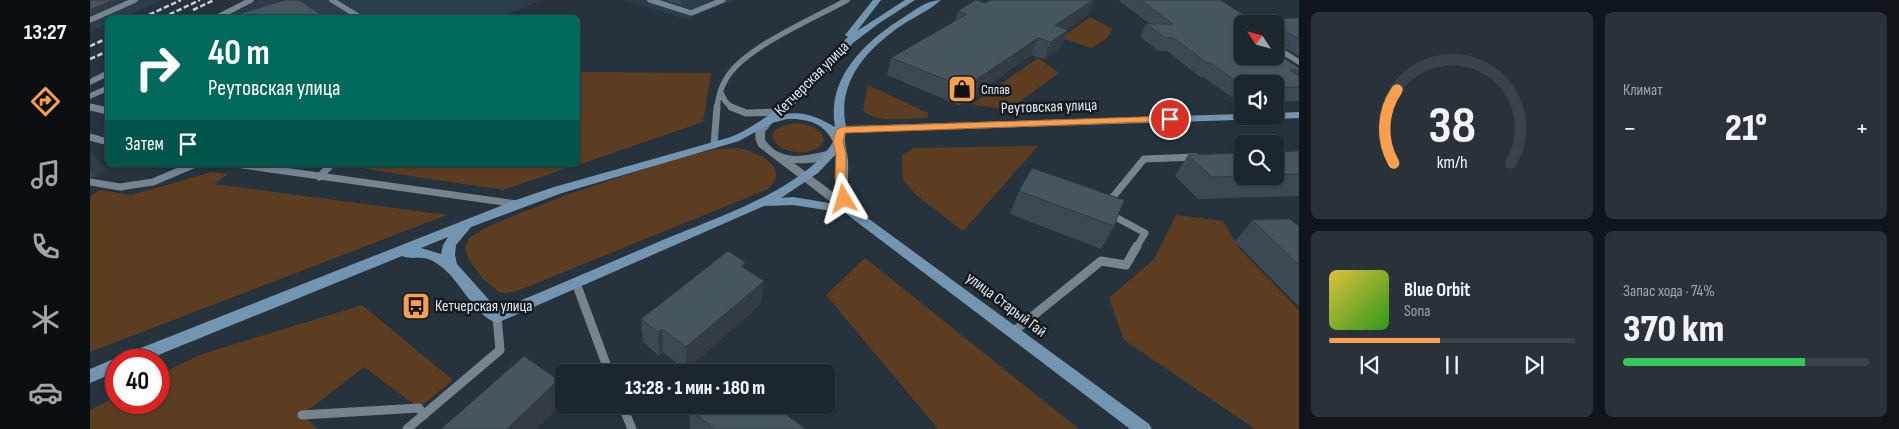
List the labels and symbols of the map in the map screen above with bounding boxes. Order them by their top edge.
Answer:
north arrow [1234,15,1284,65]
street label: Кетчерская улица [771,38,853,120]
shop icon: Сплав [947,74,977,104]
place label: Сплав [981,81,1010,98]
street label: Реутовская улица [1001,96,1097,118]
pin [1149,98,1191,140]
position arrow [817,172,869,224]
street label: улица Старый Гай [962,269,1050,341]
bus stop icon: Кетчерская улица [401,291,431,321]
place label: Кетчерская улица [435,297,532,316]
speed limit sign: 40 [105,349,170,414]

